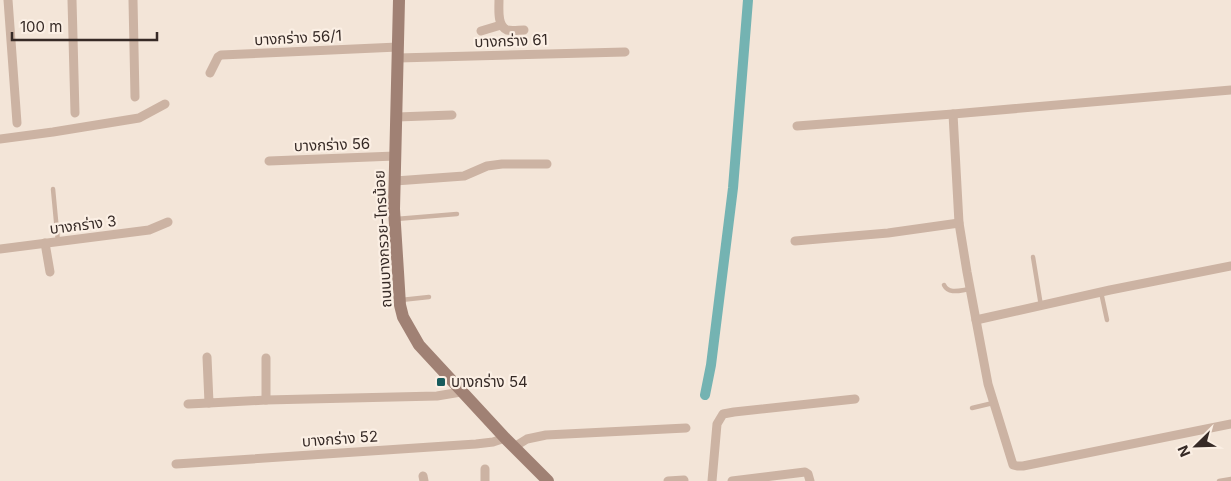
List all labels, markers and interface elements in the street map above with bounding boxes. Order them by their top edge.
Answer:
scale bar [12,10,158,42]
text: 100 m [20,17,62,36]
street label: บางกร่าง 56/1 [254,26,342,49]
street label: บางกร่าง 61 [474,30,548,51]
street label: บางกร่าง 56 [294,134,370,155]
street label: ถนนบางกรวย-ไทรน้อย [369,170,396,308]
street label: บางกร่าง 3 [48,211,117,238]
place label: บางกร่าง 54 [451,372,528,391]
marker: บางกร่าง 54 [435,376,447,388]
north arrow [1171,421,1221,471]
street label: บางกร่าง 52 [301,426,379,451]
text: N [1174,443,1193,460]

